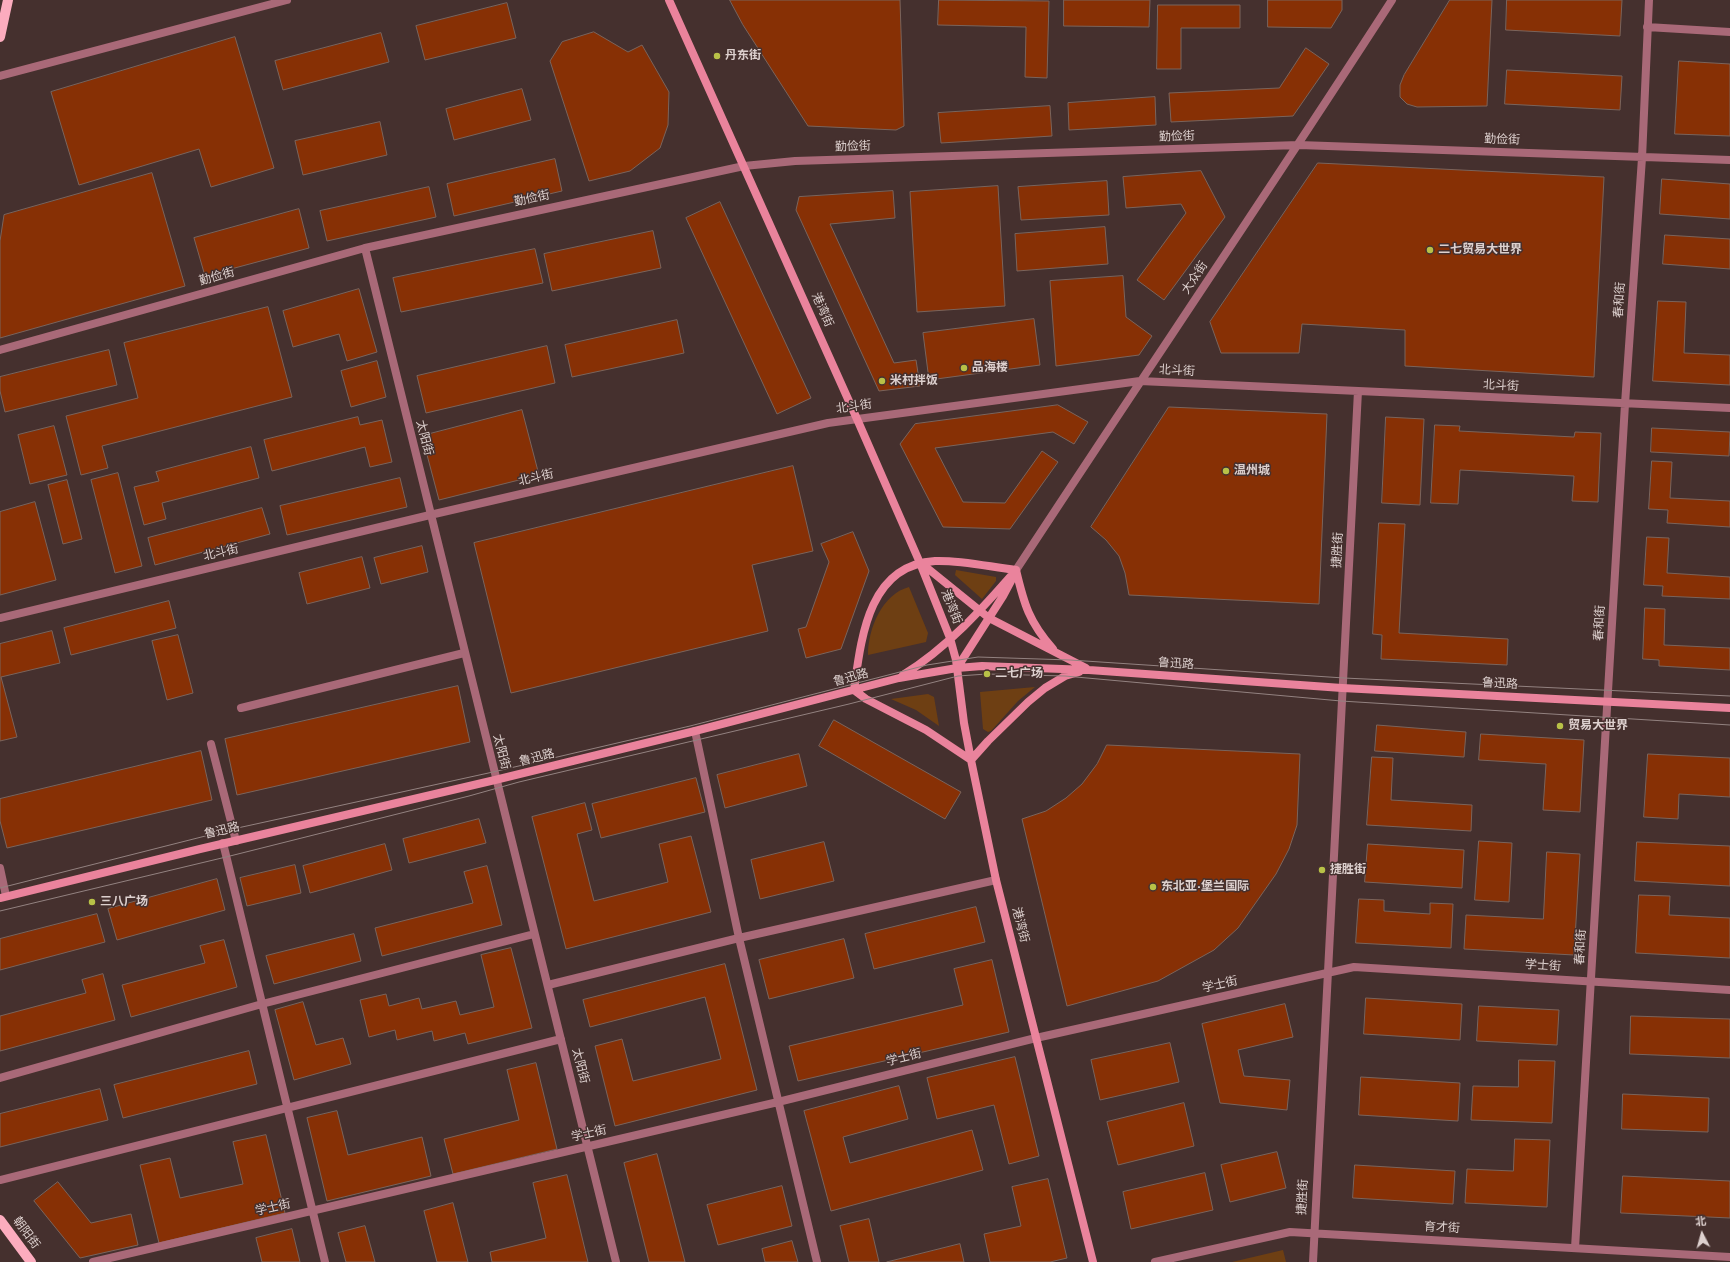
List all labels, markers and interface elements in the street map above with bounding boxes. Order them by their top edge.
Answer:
place label: 丹东街 [725,49,761,63]
marker: 丹东街 [712,51,722,61]
street label: 勤俭街 [1159,129,1195,145]
street label: 勤俭街 [1484,132,1520,148]
street label: 勤俭街 [835,139,871,155]
street label: 勤俭街 [513,188,551,210]
place label: 二七贸易大世界 [1438,243,1522,257]
marker: 二七贸易大世界 [1425,245,1435,255]
street label: 大众街 [1179,259,1211,297]
street label: 勤俭街 [198,265,236,289]
street label: 春和街 [1612,282,1628,318]
street label: 港湾街 [808,291,836,329]
place label: 品海楼 [972,361,1008,375]
marker: 品海楼 [959,363,969,373]
street label: 北斗街 [1159,363,1195,379]
place label: 米村拌饭 [890,374,938,388]
marker: 米村拌饭 [877,376,887,386]
street label: 北斗街 [1483,378,1519,394]
street label: 北斗街 [835,397,873,417]
street label: 太阳街 [413,419,435,457]
place label: 温州城 [1234,464,1270,478]
marker: 温州城 [1221,466,1231,476]
street label: 北斗街 [517,467,555,489]
street label: 捷胜街 [1330,532,1346,568]
street label: 北斗街 [202,542,240,564]
street label: 港湾街 [938,588,964,626]
street label: 春和街 [1592,605,1608,641]
street label: 鲁迅路 [1158,656,1194,672]
street label: 鲁迅路 [832,666,870,690]
place label: 二七广场 [995,667,1043,681]
marker: 二七广场 [982,669,992,679]
street label: 鲁迅路 [1482,676,1518,692]
place label: 贸易大世界 [1568,719,1628,733]
marker: 贸易大世界 [1555,721,1565,731]
street label: 太阳街 [490,733,512,771]
street label: 鲁迅路 [518,747,556,769]
street label: 鲁迅路 [203,820,241,842]
place label: 捷胜街 [1330,863,1366,877]
marker: 捷胜街 [1317,865,1327,875]
place label: 东北亚·堡兰国际 [1161,880,1249,894]
marker: 东北亚·堡兰国际 [1148,882,1158,892]
place label: 三八广场 [100,895,148,909]
marker: 三八广场 [87,897,97,907]
street label: 港湾街 [1009,906,1031,944]
street label: 春和街 [1573,929,1589,965]
street label: 学士街 [1525,958,1561,974]
street label: 学士街 [1201,974,1239,996]
street label: 太阳街 [569,1047,591,1085]
street label: 学士街 [885,1047,923,1069]
street label: 学士街 [570,1123,608,1145]
street label: 捷胜街 [1295,1179,1311,1215]
street label: 学士街 [254,1197,292,1219]
street label: 朝阳街 [9,1214,43,1252]
north arrow [1682,1214,1722,1254]
text: 北 [1695,1215,1707,1229]
street label: 育才街 [1424,1220,1460,1236]

